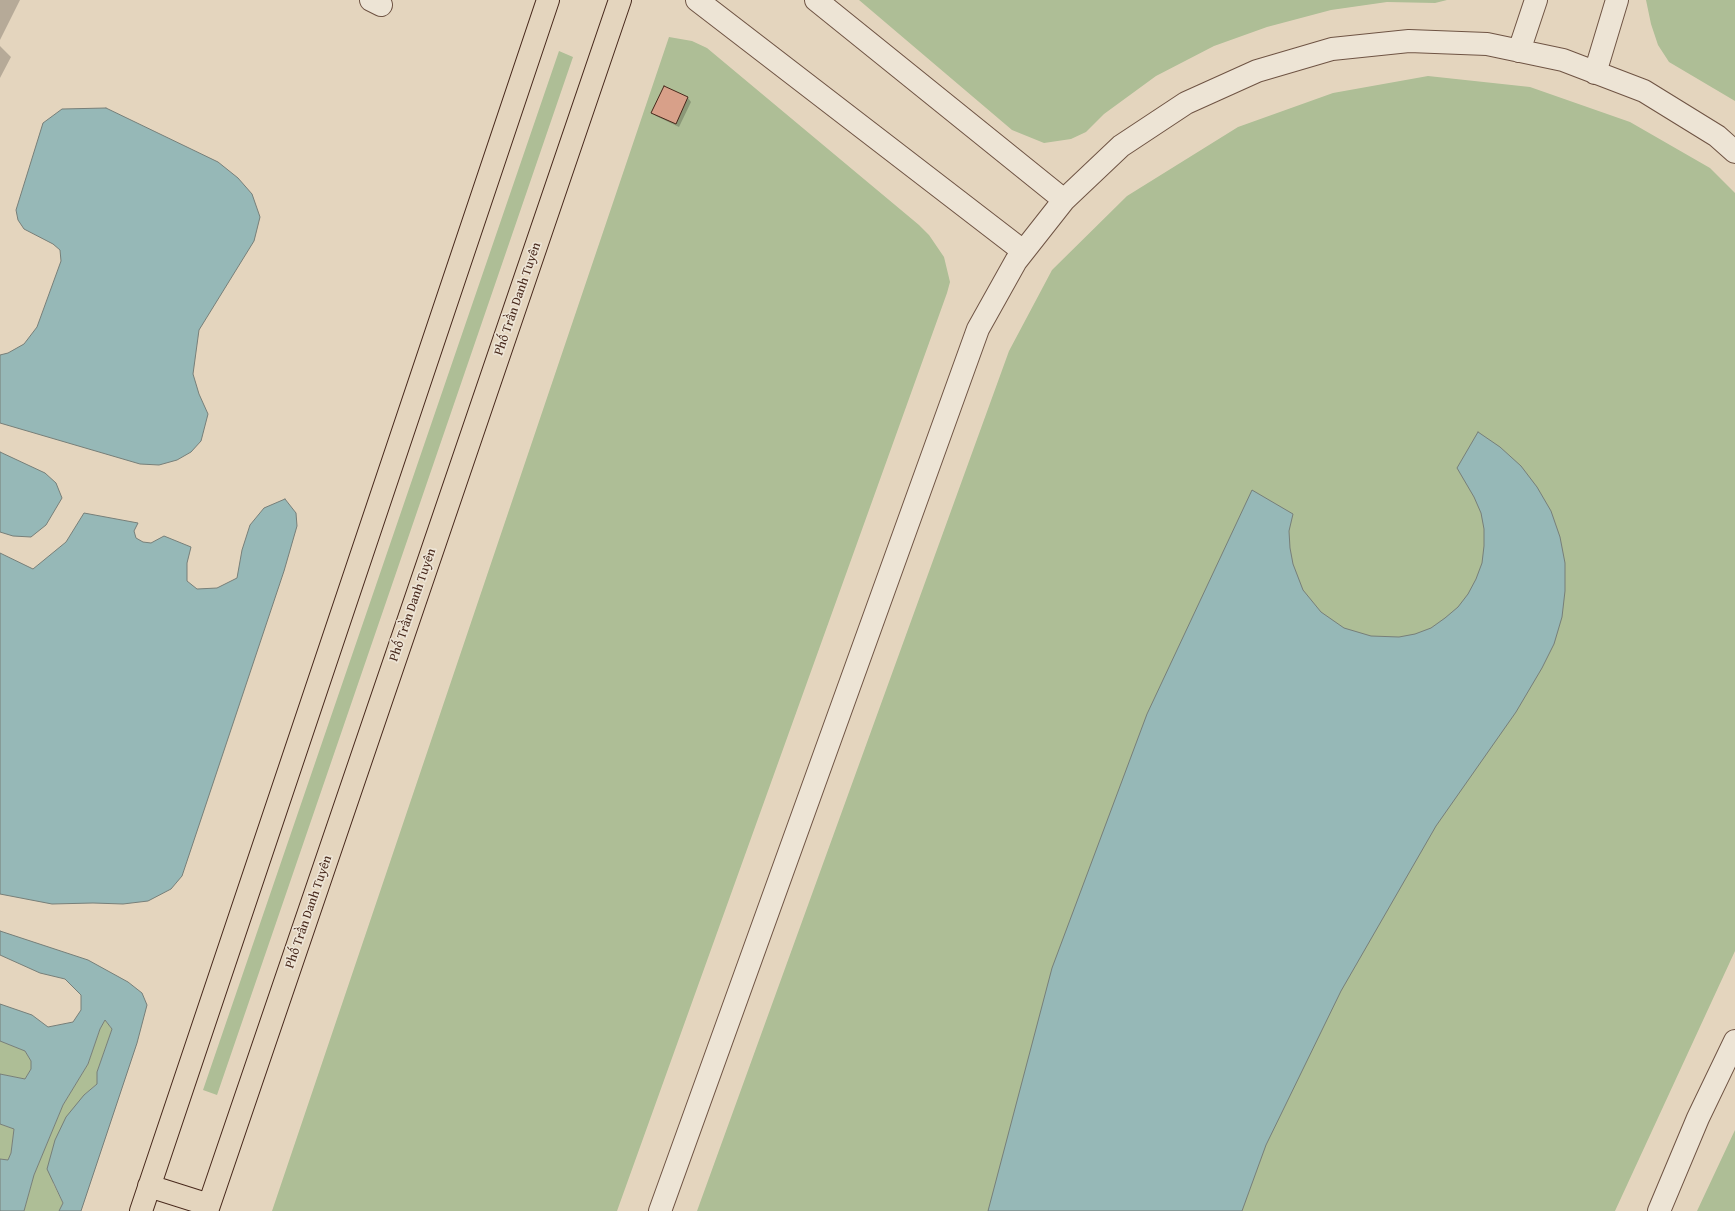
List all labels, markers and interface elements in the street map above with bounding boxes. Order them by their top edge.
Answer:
street label: Phố Trần Danh Tuyên [491,240,545,358]
street label: Phố Trần Danh Tuyên [386,546,440,664]
street label: Phố Trần Danh Tuyên [282,853,336,971]

